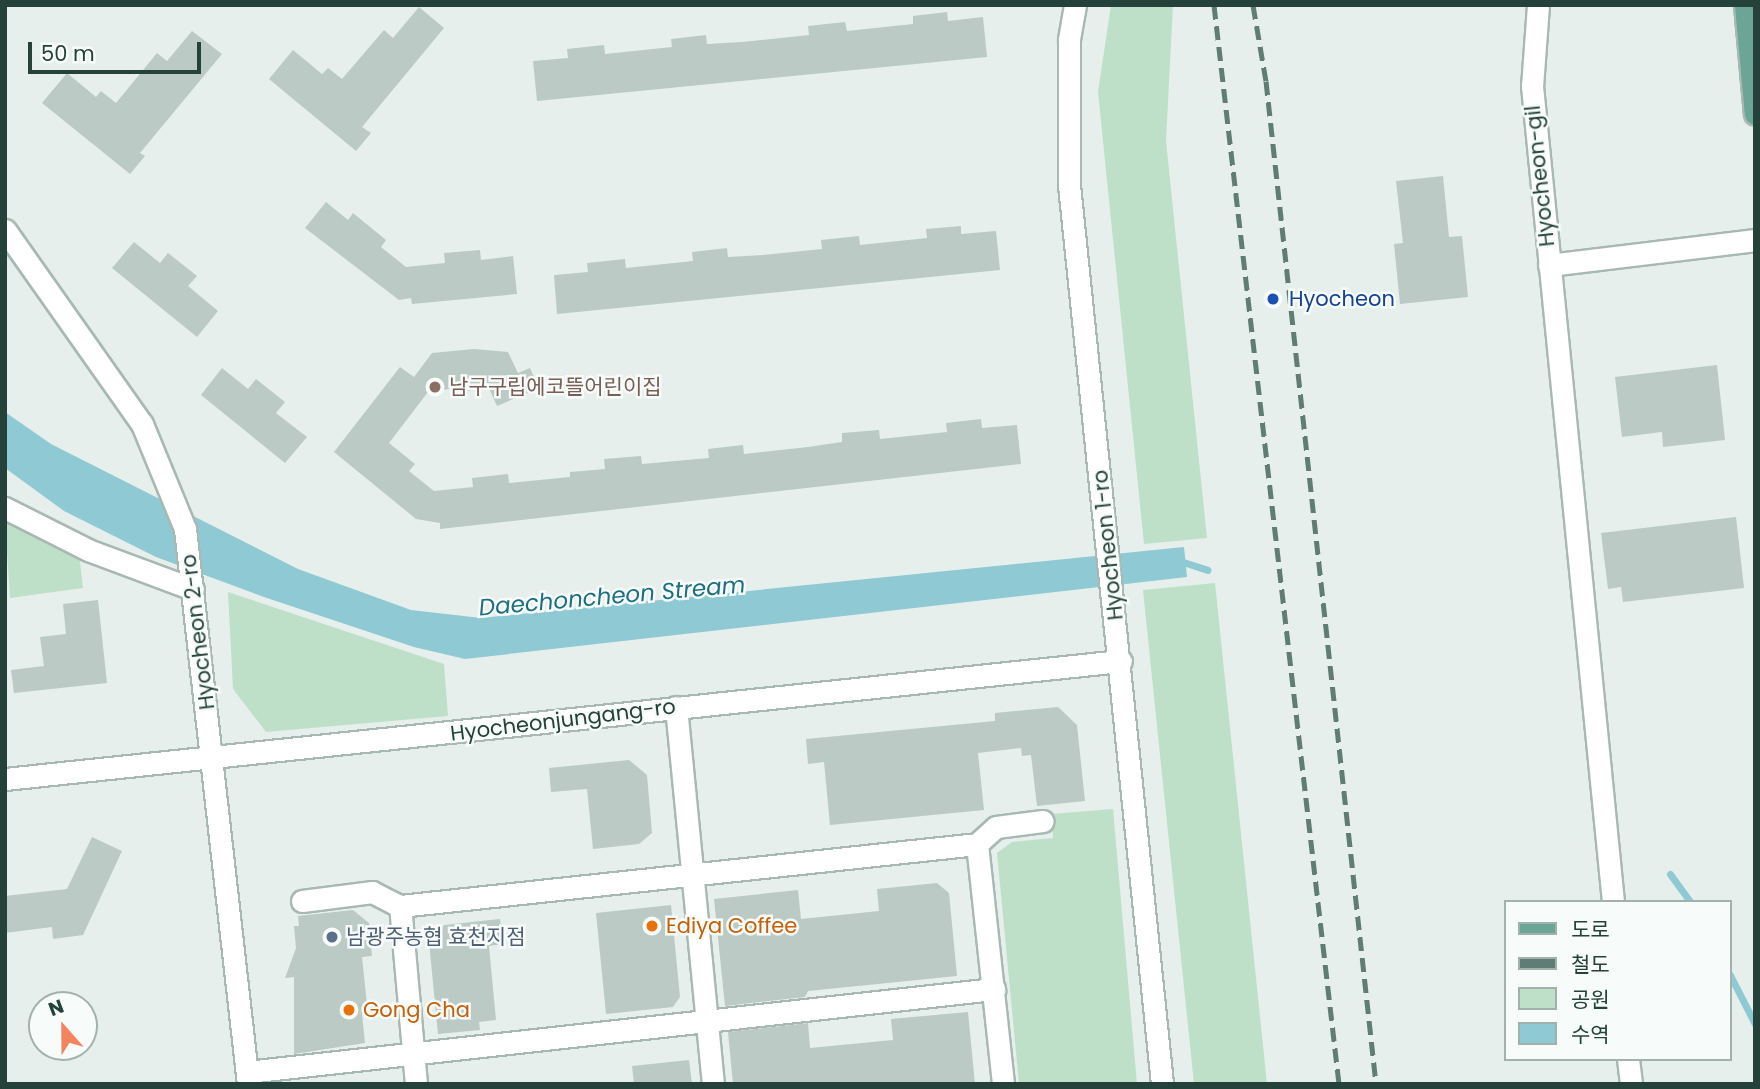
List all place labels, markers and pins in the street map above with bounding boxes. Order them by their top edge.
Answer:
place label: Hyocheon [1289,286,1395,312]
marker: Hyocheon [1263,289,1283,309]
place label: 남구구립에코뜰어린이집 [449,374,662,400]
marker: 남구구립에코뜰어린이집 [427,379,443,395]
place label: Ediya Coffee [666,913,797,939]
marker: Ediya Coffee [644,918,660,934]
place label: 남광주농협 효천지점 [346,924,525,950]
marker: 남광주농협 효천지점 [324,929,340,945]
place label: Gong Cha [363,997,470,1023]
marker: Gong Cha [341,1002,357,1018]

